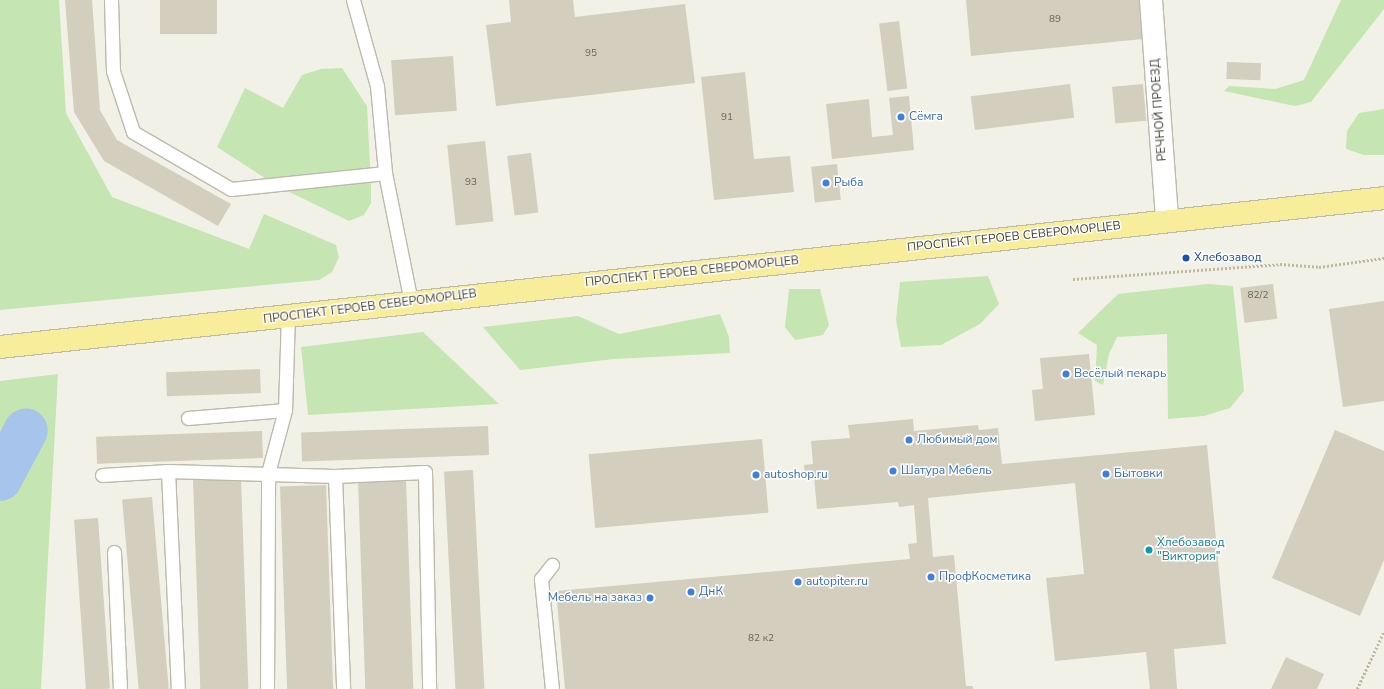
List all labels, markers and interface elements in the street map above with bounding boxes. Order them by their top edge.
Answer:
house number: 89 [1049,14,1061,26]
house number: 95 [585,48,597,60]
street label: РЕЧНОЙ ПРОЕЗД [1148,58,1170,162]
place label: Сёмга [909,110,943,124]
house number: 91 [721,112,733,124]
marker: Сёмга [896,112,906,122]
place label: Рыба [834,176,863,190]
house number: 93 [465,177,477,189]
marker: Рыба [821,178,831,188]
street label: ПРОСПЕКТ ГЕРОЕВ СЕВЕРОМОРЦЕВ [906,219,1122,255]
place label: Хлебозавод [1194,251,1262,265]
marker: Хлебозавод [1181,253,1191,263]
street label: ПРОСПЕКТ ГЕРОЕВ СЕВЕРОМОРЦЕВ [584,254,800,290]
street label: ПРОСПЕКТ ГЕРОЕВ СЕВЕРОМОРЦЕВ [263,287,477,327]
house number: 82/2 [1248,290,1268,302]
place label: Весёлый пекарь [1074,367,1166,381]
marker: Весёлый пекарь [1061,369,1071,379]
place label: Любимый дом [917,433,997,447]
marker: Любимый дом [904,435,914,445]
place label: Шатура Мебель [901,464,992,478]
marker: Шатура Мебель [888,466,898,476]
place label: Бытовки [1114,467,1163,481]
place label: autoshop.ru [764,468,828,482]
marker: Бытовки [1101,469,1111,479]
marker: autoshop.ru [751,470,761,480]
place label: Хлебозавод "Виктория" [1157,536,1225,564]
marker: Хлебозавод "Виктория" [1144,545,1154,555]
place label: ПрофКосметика [939,570,1031,584]
marker: ПрофКосметика [926,572,936,582]
place label: autopiter.ru [806,575,868,589]
marker: autopiter.ru [793,577,803,587]
place label: ДнК [699,585,723,599]
marker: ДнК [686,587,696,597]
place label: Мебель на заказ [548,591,642,605]
marker: Мебель на заказ [645,593,655,603]
house number: 82 к2 [748,633,774,645]

